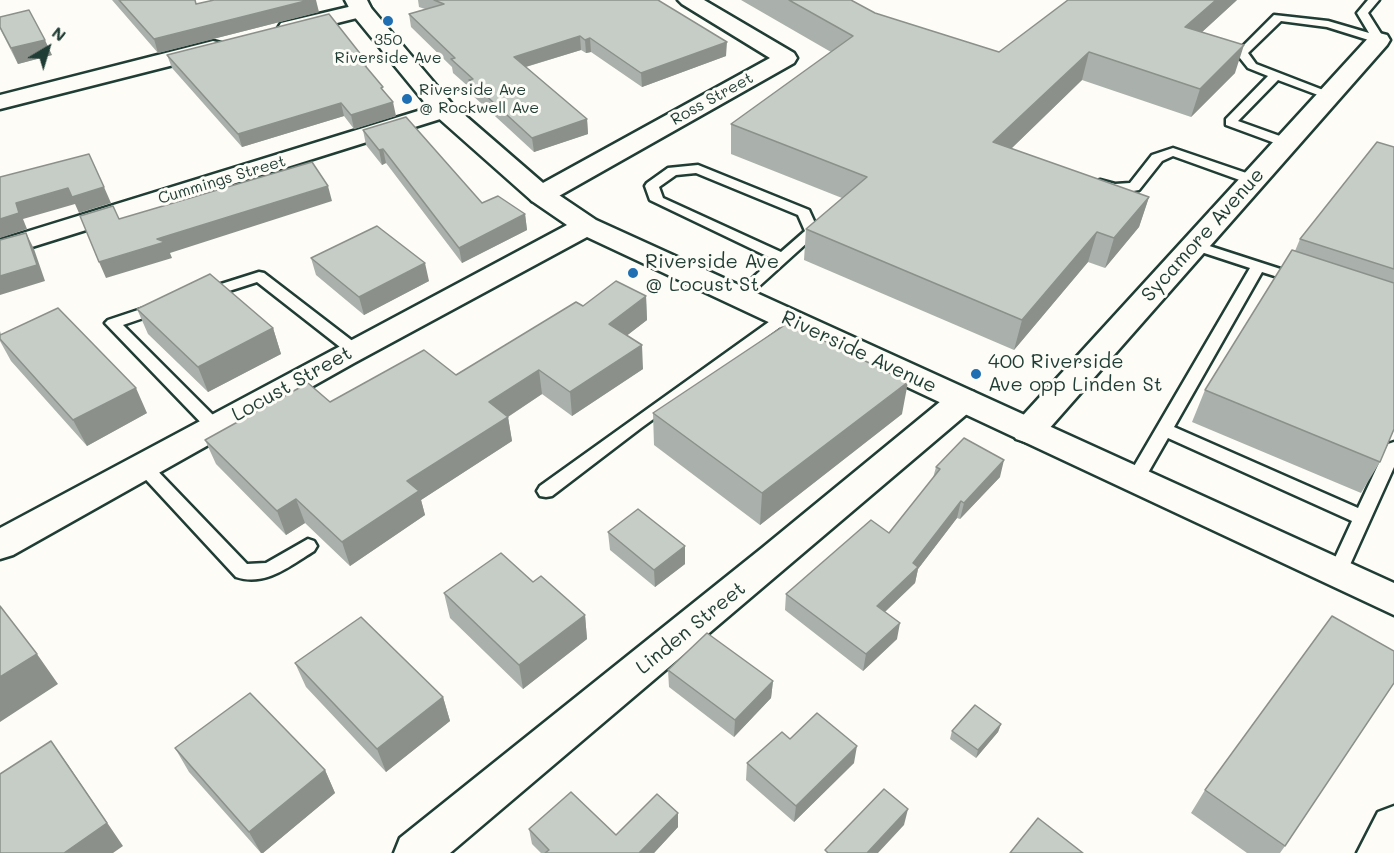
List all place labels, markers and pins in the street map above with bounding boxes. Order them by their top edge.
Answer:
marker: 350 Riverside Ave [381,14,395,28]
place label: 350 Riverside Ave [334,30,442,68]
place label: Riverside Ave @ Rockwell Ave [419,80,539,118]
marker: Riverside Ave @ Rockwell Ave [400,92,414,106]
place label: Riverside Ave @ Locust St [645,250,779,297]
marker: Riverside Ave @ Locust St [626,266,640,280]
place label: 400 Riverside Ave opp Linden St [988,350,1162,397]
marker: 400 Riverside Ave opp Linden St [969,367,983,381]

